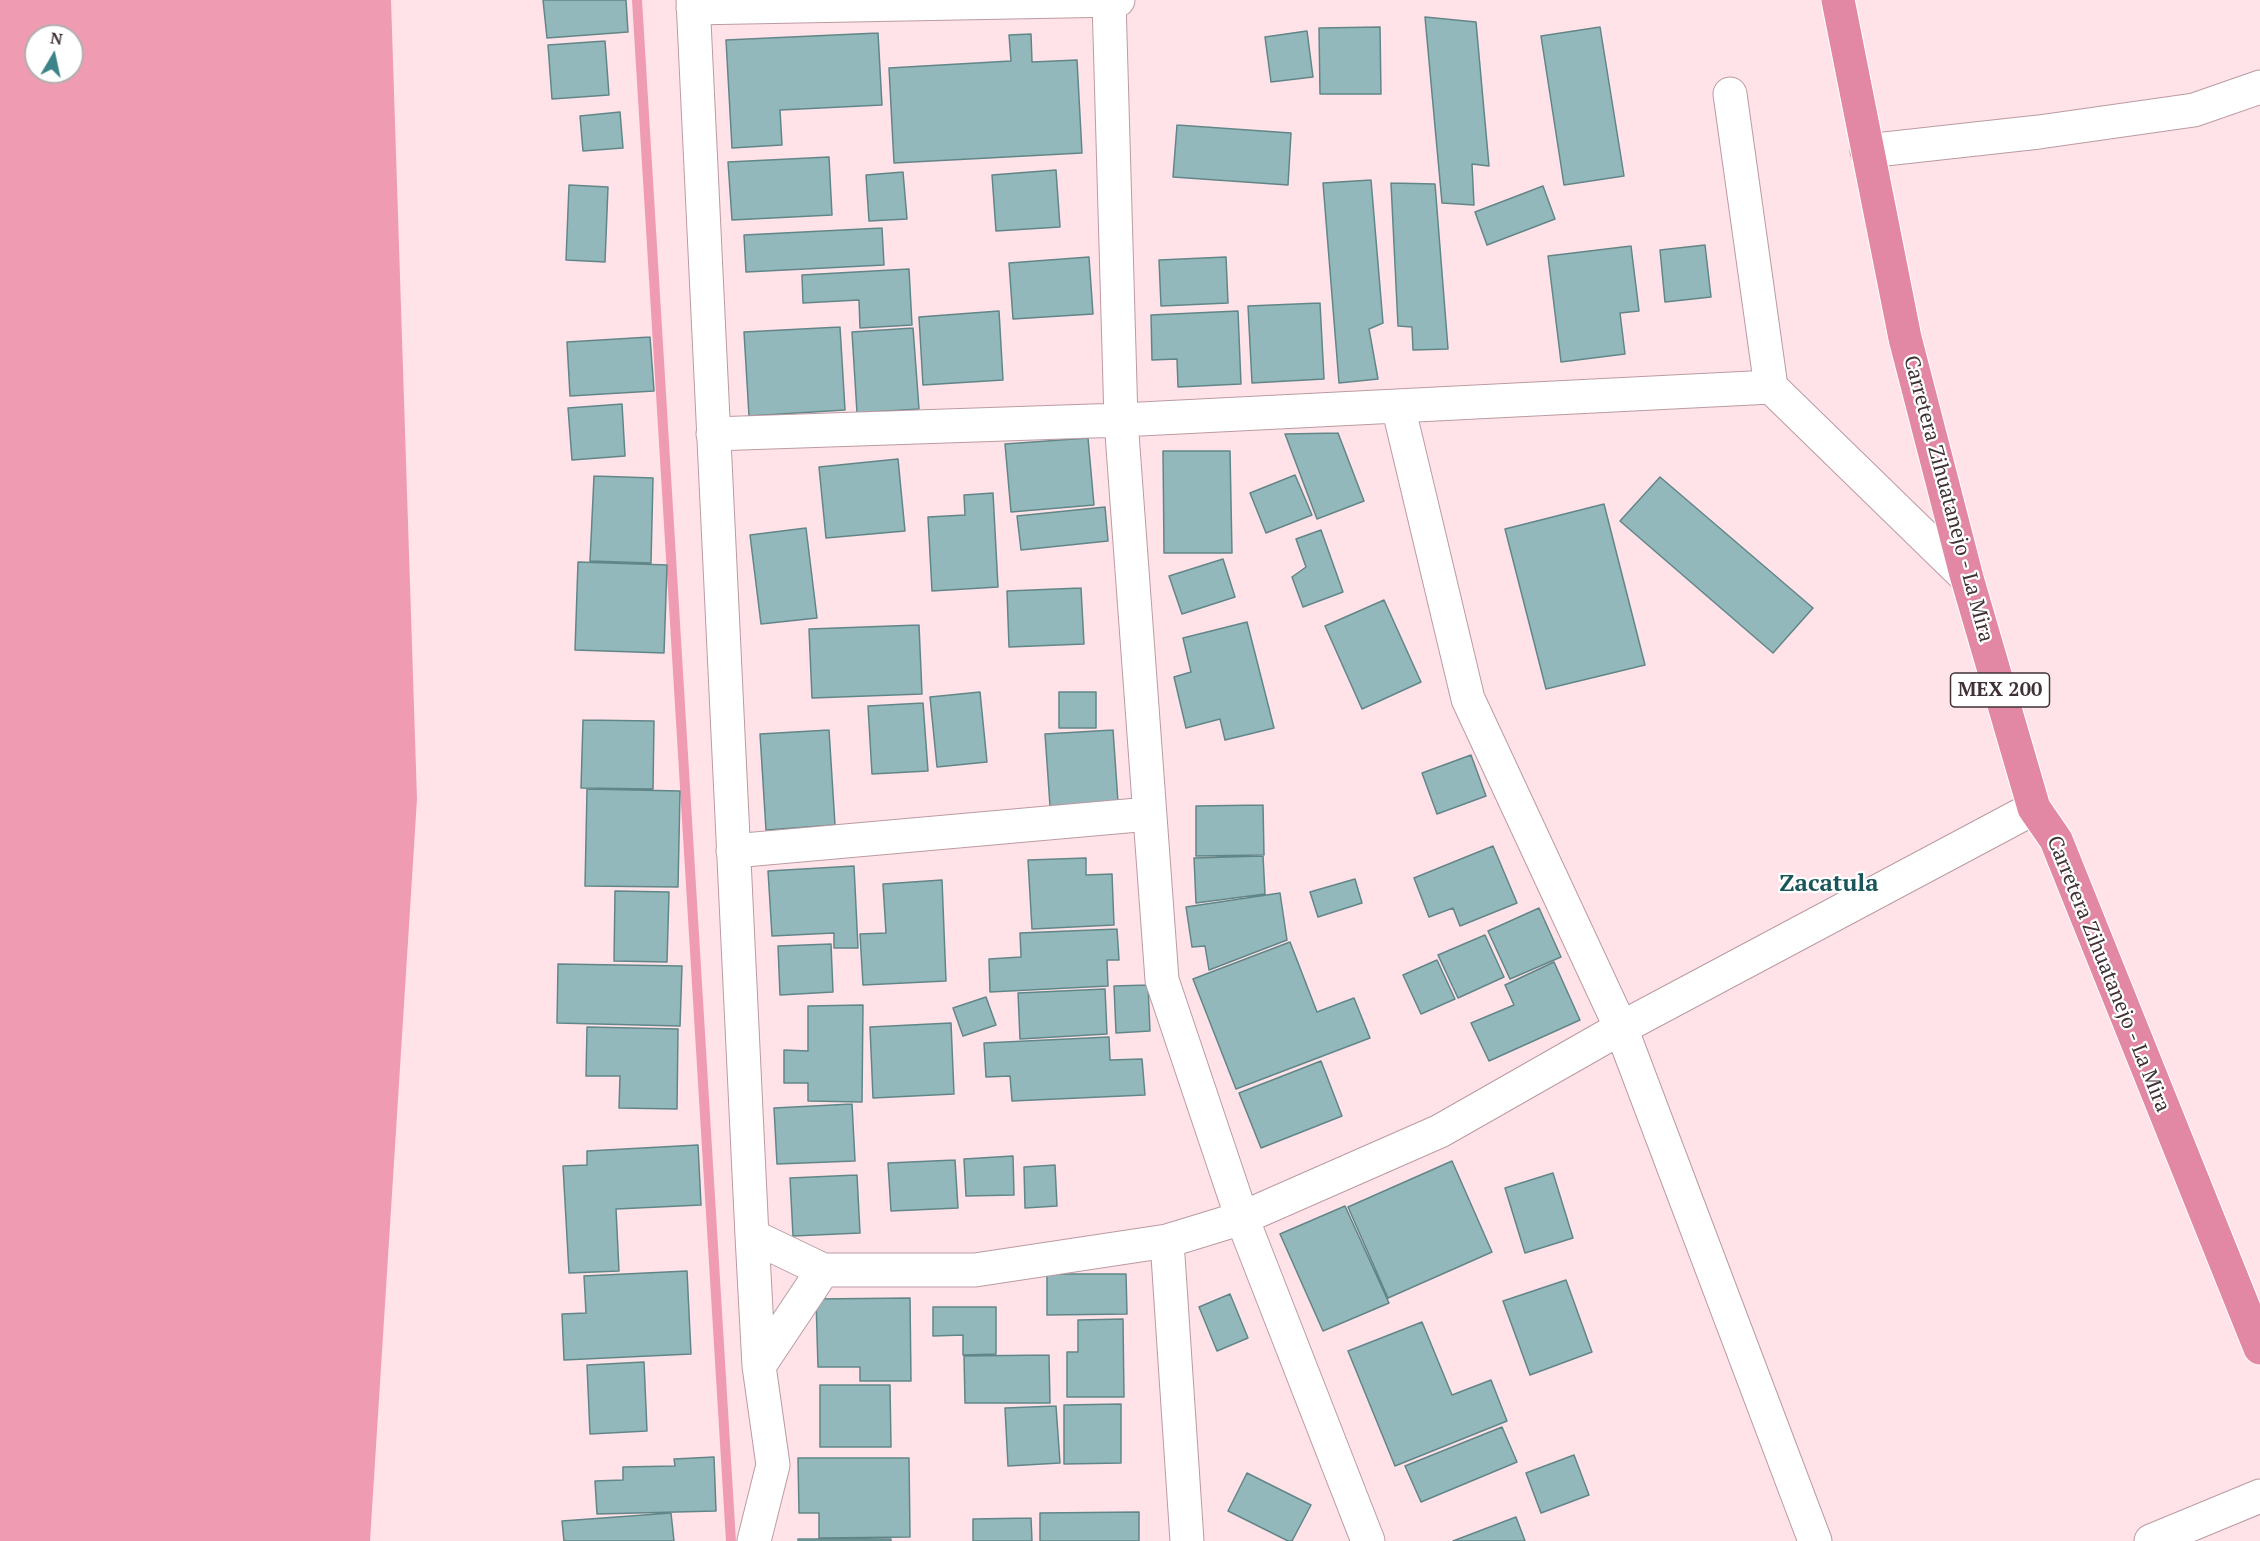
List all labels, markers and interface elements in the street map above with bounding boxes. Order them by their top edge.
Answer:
north arrow [24,24,84,84]
text: N [49,26,64,50]
street label: Carretera Zihuatanejo - La Mira [1898,353,1998,645]
road number: MEX 200 [1950,673,2050,707]
street label: Carretera Zihuatanejo - La Mira [2041,832,2175,1116]
district label: Zacatula [1779,870,1879,898]

